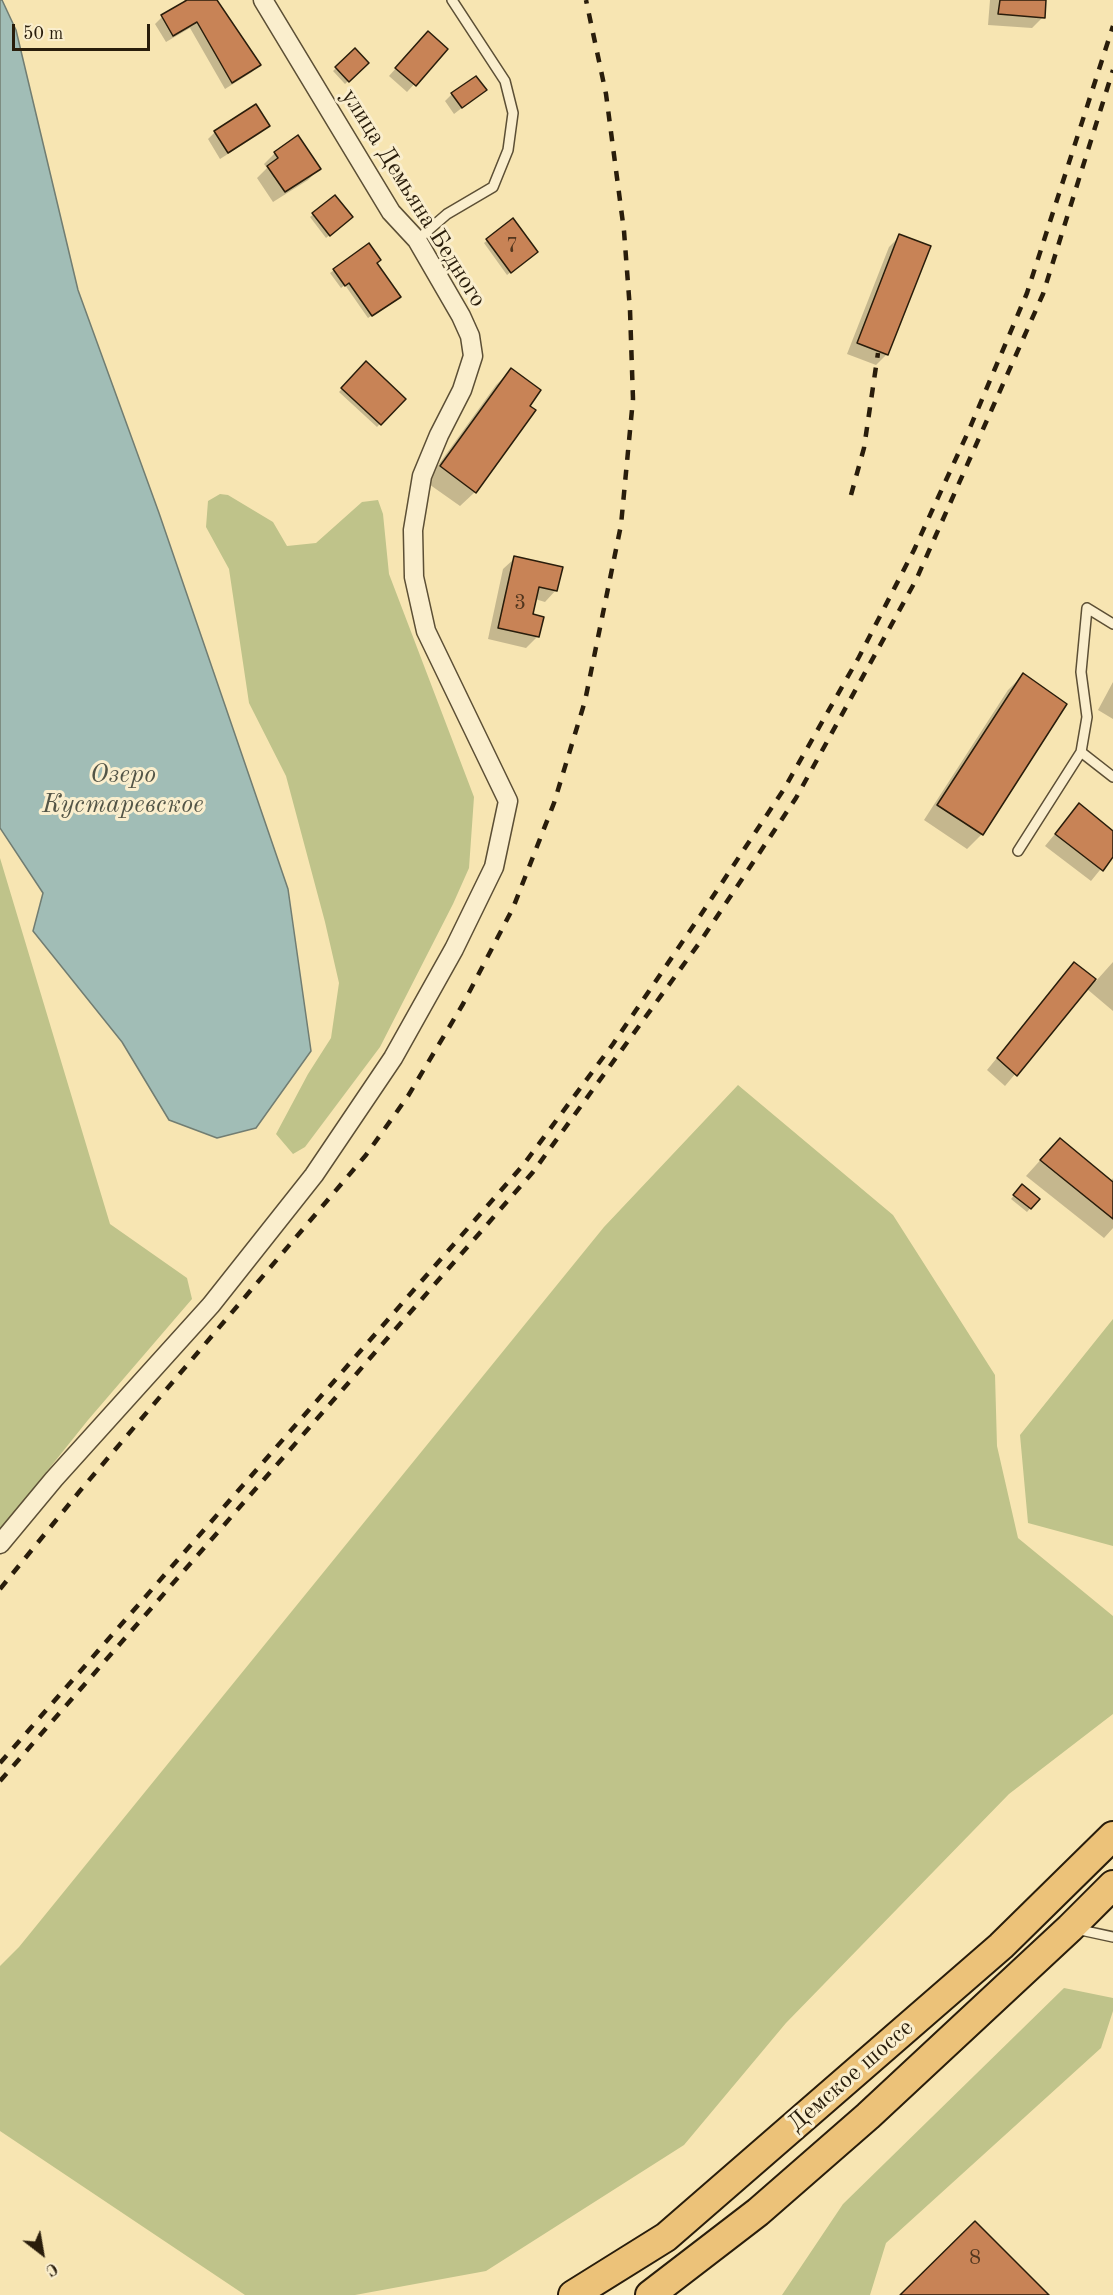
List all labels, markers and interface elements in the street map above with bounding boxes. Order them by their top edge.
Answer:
scale bar [15,12,153,50]
text: 50 m [23,25,63,43]
street label: улица Демьяна Бедного [334,83,492,313]
house number: 7 [506,233,518,259]
house number: 3 [514,590,526,616]
water label: Озеро Кустаревское [42,759,204,820]
street label: Демское шоссе [782,2014,920,2138]
north arrow [12,2223,72,2283]
house number: 8 [969,2245,981,2271]
text: С [43,2259,60,2278]

